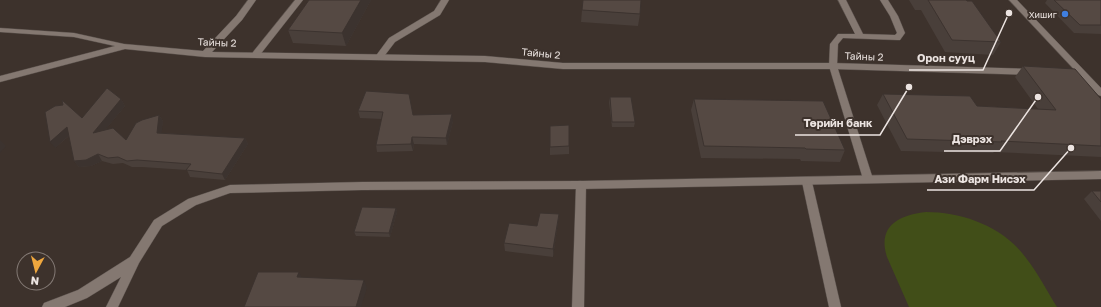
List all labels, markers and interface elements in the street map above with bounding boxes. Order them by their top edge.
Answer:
place label: Хишиг [1029,9,1057,20]
marker: Хишиг [1060,9,1070,19]
street label: Тайны 2 [197,35,237,49]
street label: Тайны 2 [521,45,561,61]
callout: Орон сууц [909,47,983,70]
street label: Тайны 2 [844,49,884,63]
text: Орон сууц [917,51,975,64]
callout: Төрийн банк [795,112,880,135]
text: Төрийн банк [804,116,873,129]
callout: Дэврэх [944,128,1000,151]
text: Дэврэх [952,132,993,145]
callout: Ази Фарм Нисэх [927,167,1034,190]
text: Ази Фарм Нисэх [934,172,1026,185]
north arrow [16,251,56,291]
text: N [30,274,40,288]

